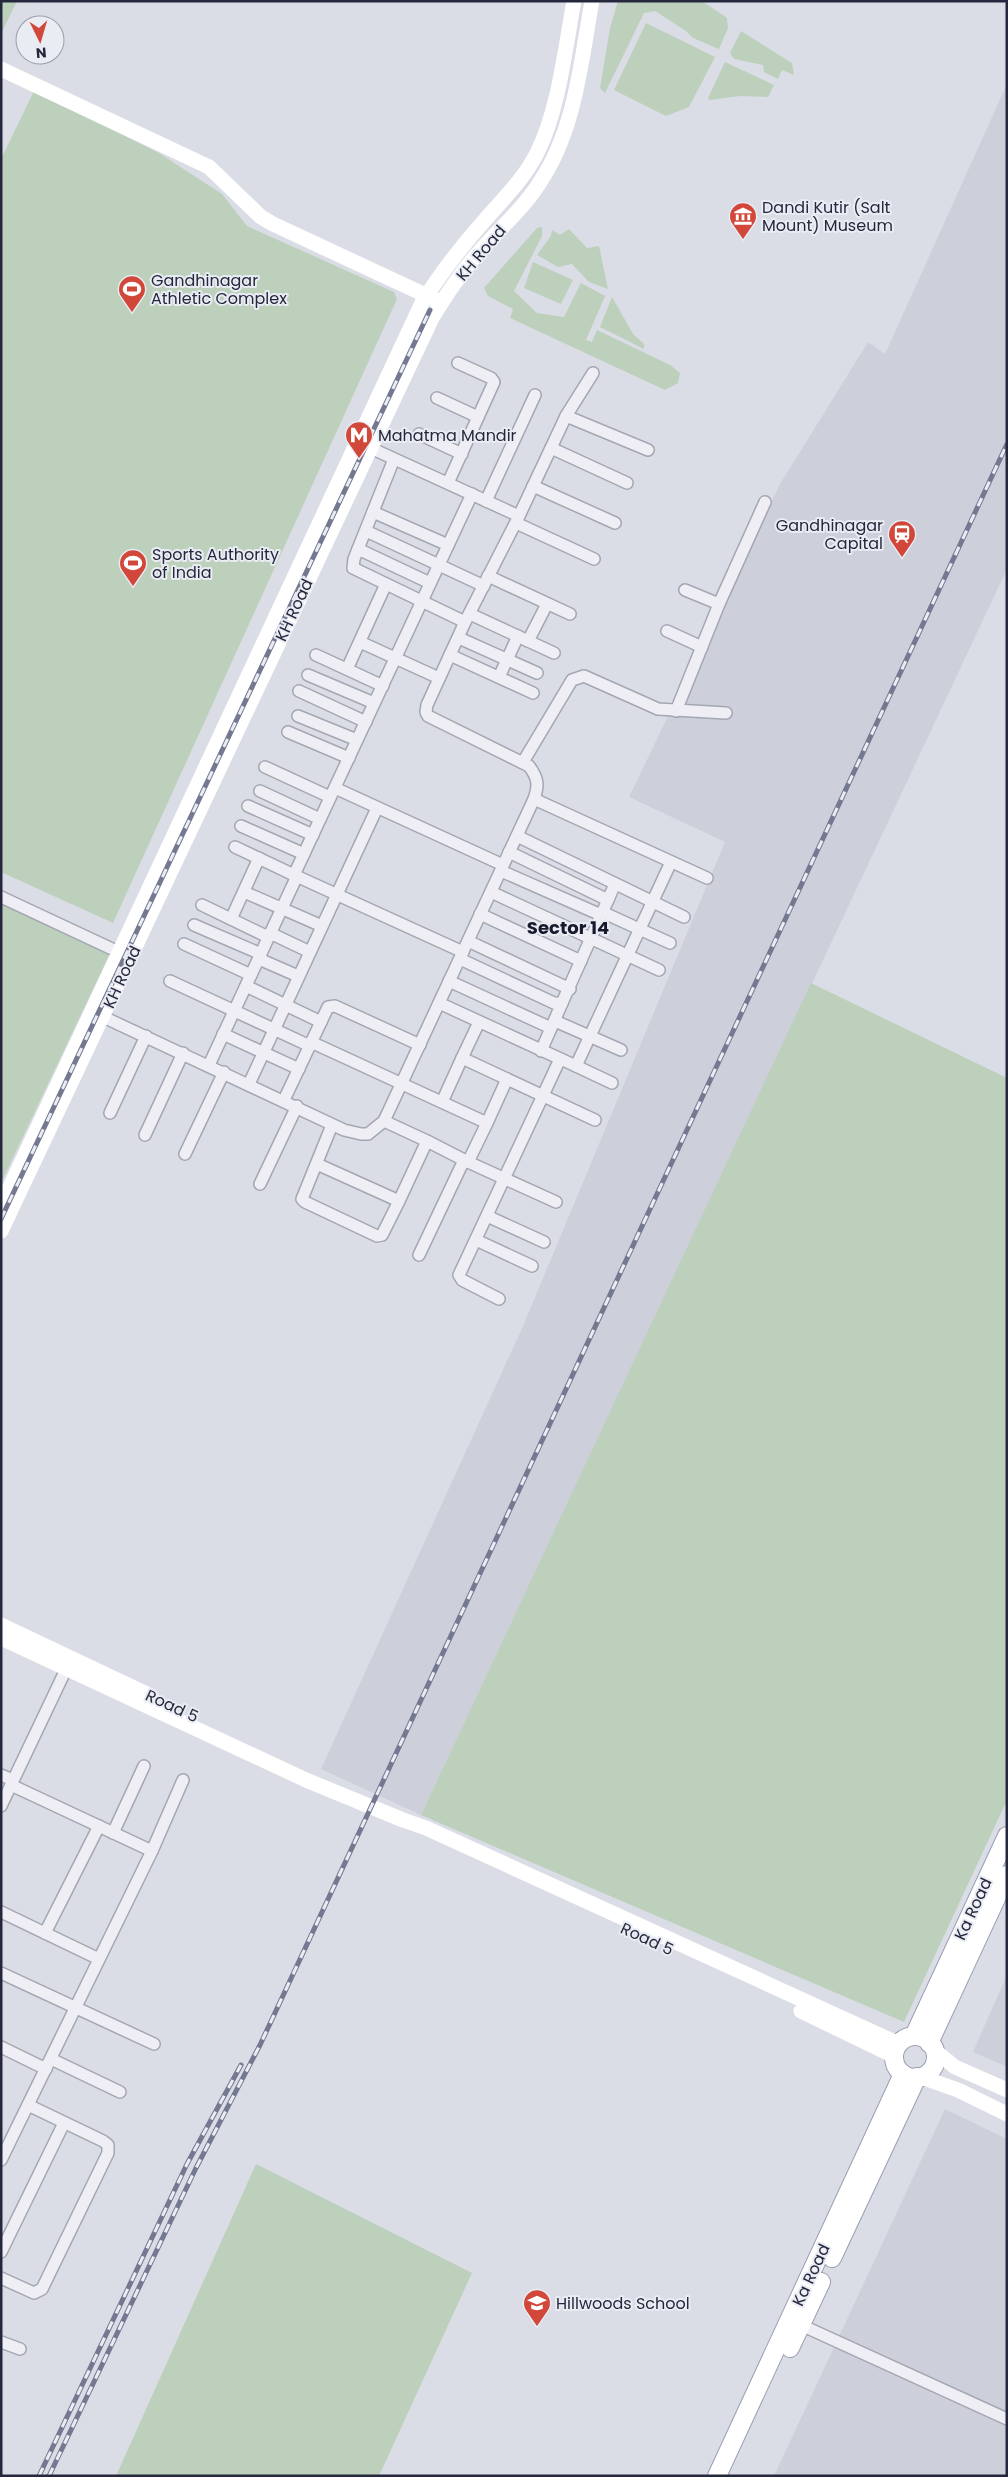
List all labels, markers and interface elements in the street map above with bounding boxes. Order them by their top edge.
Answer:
north arrow [15,15,65,65]
text: N [35,43,47,63]
place label: Dandi Kutir (Salt Mount) Museum [762,196,893,237]
museum icon: Dandi Kutir (Salt Mount) Museum [728,201,758,240]
street label: KH Road [451,220,511,286]
place label: Gandhinagar Athletic Complex [151,269,287,310]
sports icon: Gandhinagar Athletic Complex [117,274,147,313]
metro station icon: Mahatma Mandir [344,420,374,459]
place label: Mahatma Mandir [378,424,517,447]
place label: Gandhinagar Capital [776,514,883,555]
station icon: Gandhinagar Capital [887,519,917,558]
place label: Sports Authority of India [152,543,279,584]
sports icon: Sports Authority of India [118,548,148,587]
street label: KH Road [270,575,318,645]
district label: Sector 14 [527,915,609,940]
street label: KH Road [98,942,146,1012]
street label: Road 5 [142,1684,202,1728]
street label: Ka Road [949,1874,997,1944]
street label: Road 5 [617,1917,677,1961]
street label: Ka Road [787,2240,835,2310]
school or university icon: Hillwoods School [522,2288,552,2327]
place label: Hillwoods School [556,2292,690,2315]

